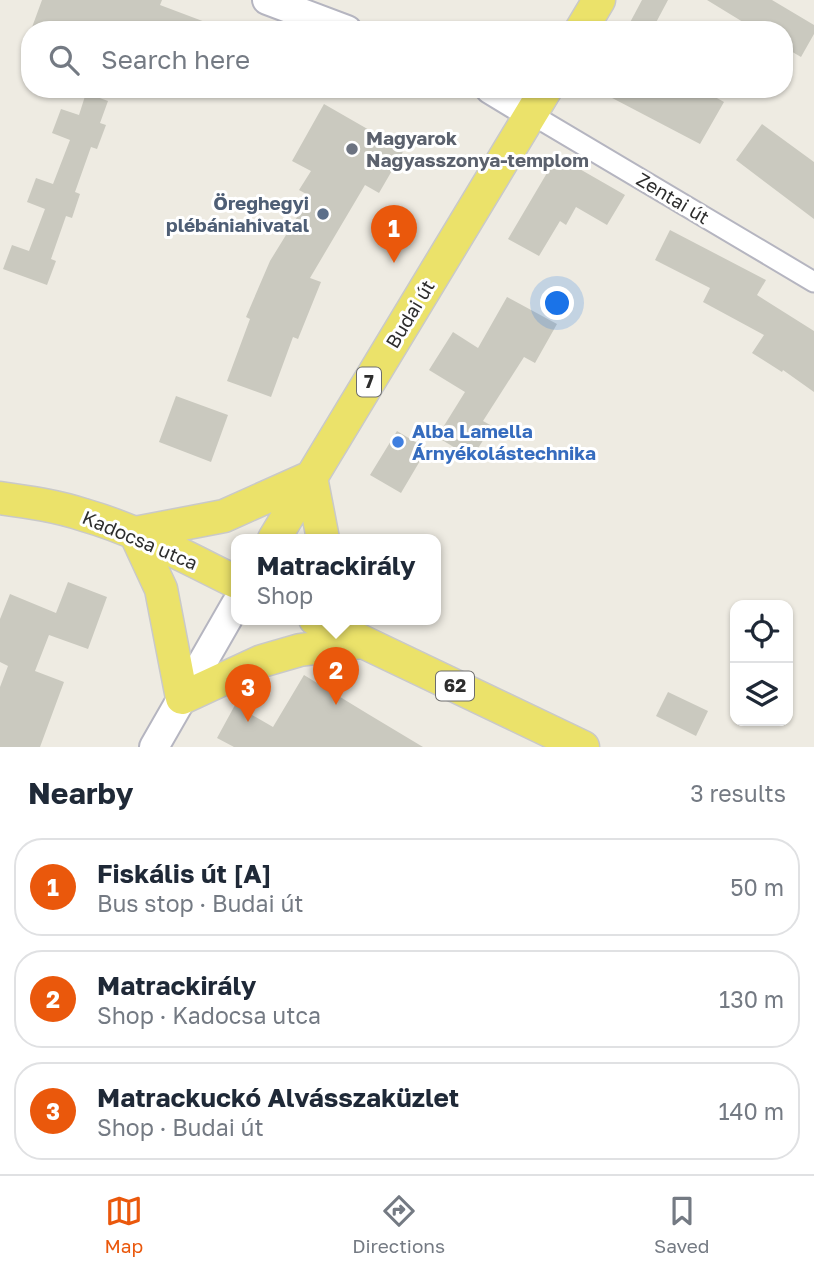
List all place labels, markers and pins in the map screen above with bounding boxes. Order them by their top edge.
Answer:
place label: Magyarok Nagyasszonya-templom [366,126,589,171]
marker: Magyarok Nagyasszonya-templom [344,141,360,157]
place label: Öreghegyi plébániahivatal [166,191,309,236]
pin: 1 [371,205,417,263]
marker: Öreghegyi plébániahivatal [315,206,331,222]
place label: Alba Lamella Árnyékolástechnika [412,419,596,464]
marker: Alba Lamella Árnyékolástechnika [390,434,406,450]
pin: 2 [313,647,359,705]
pin: 3 [225,664,271,722]

